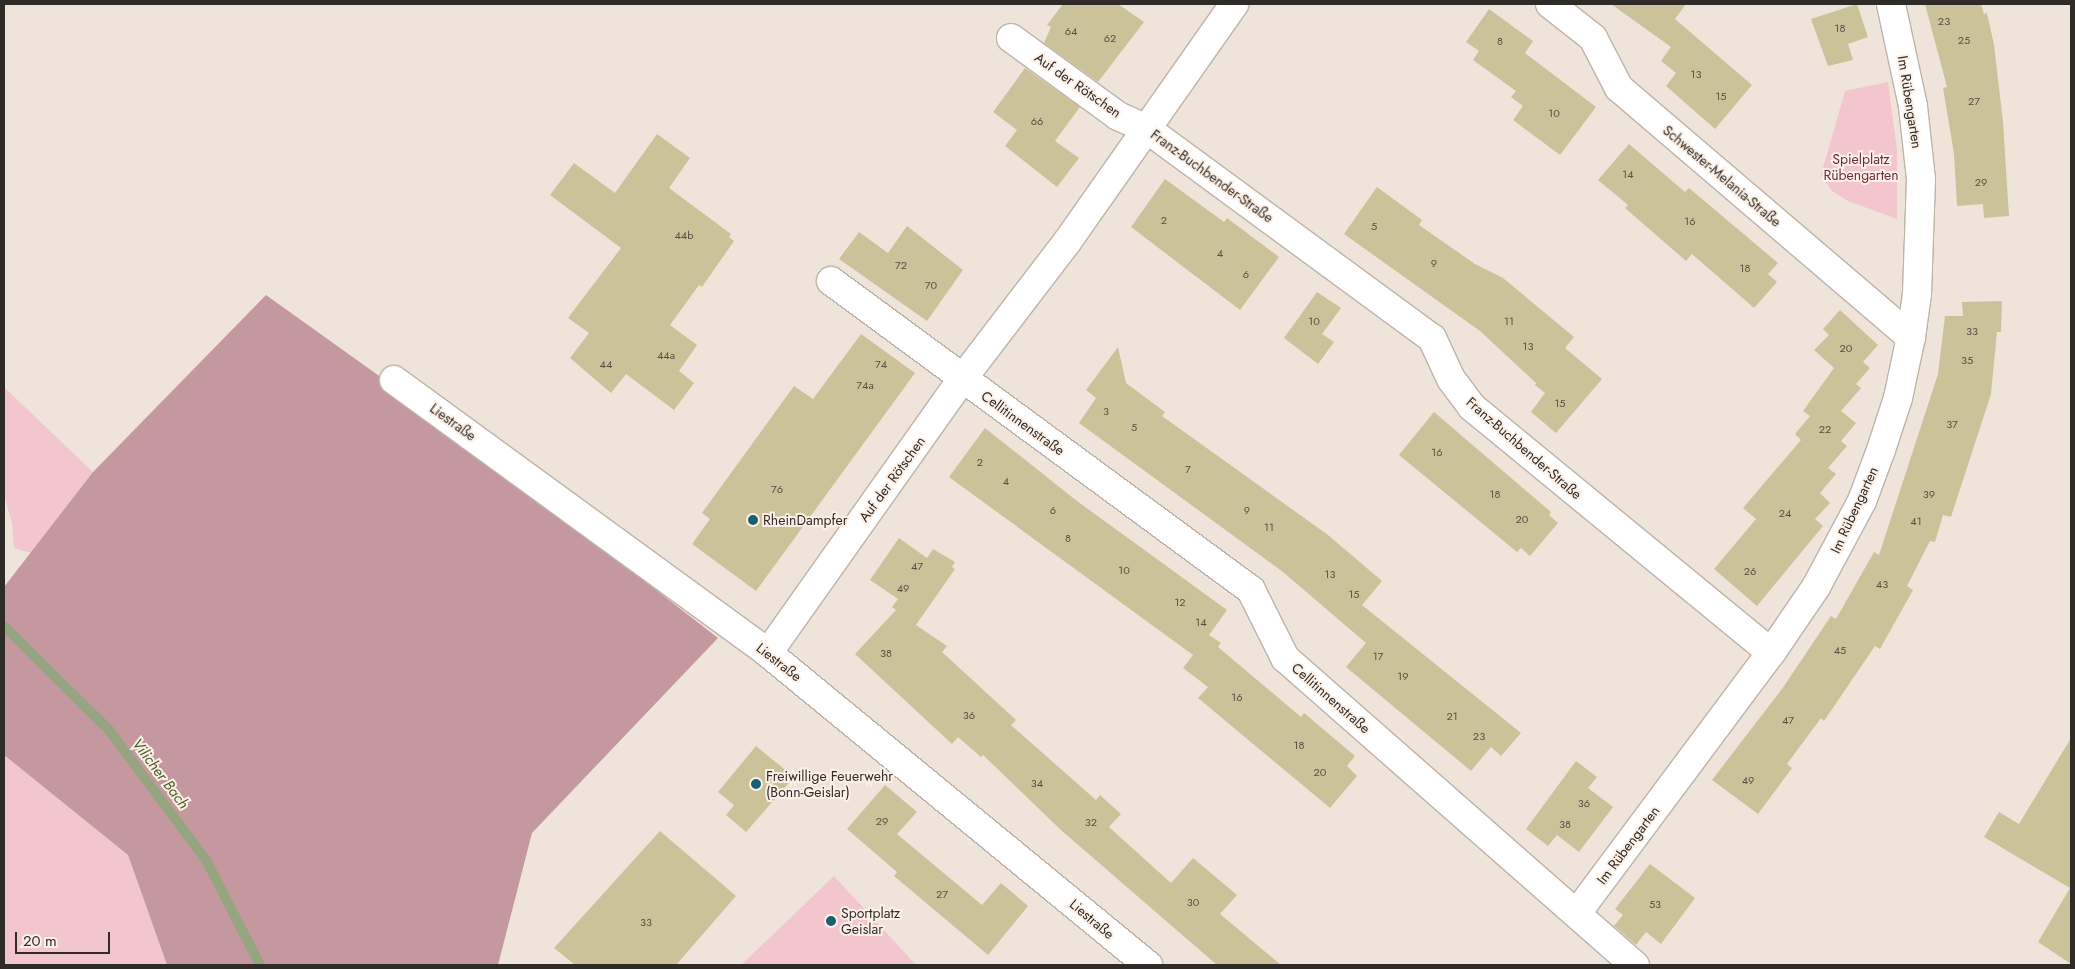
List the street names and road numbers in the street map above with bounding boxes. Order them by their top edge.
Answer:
street label: Auf der Rötschen [1031,49,1125,121]
street label: Im Rübengarten [1894,54,1926,150]
street label: Schwester-Melania-Straße [1660,122,1784,230]
street label: Franz-Buchbender-Straße [1147,126,1277,226]
street label: Cellitinnenstraße [978,387,1068,459]
street label: Franz-Buchbender-Straße [1463,393,1585,503]
street label: Liestraße [427,400,479,444]
street label: Auf der Rötschen [855,433,929,525]
street label: Im Rübengarten [1827,464,1881,556]
street label: Liestraße [753,639,805,685]
street label: Cellitinnenstraße [1288,659,1374,737]
street label: Im Rübengarten [1593,803,1663,887]
street label: Liestraße [1066,896,1118,942]

